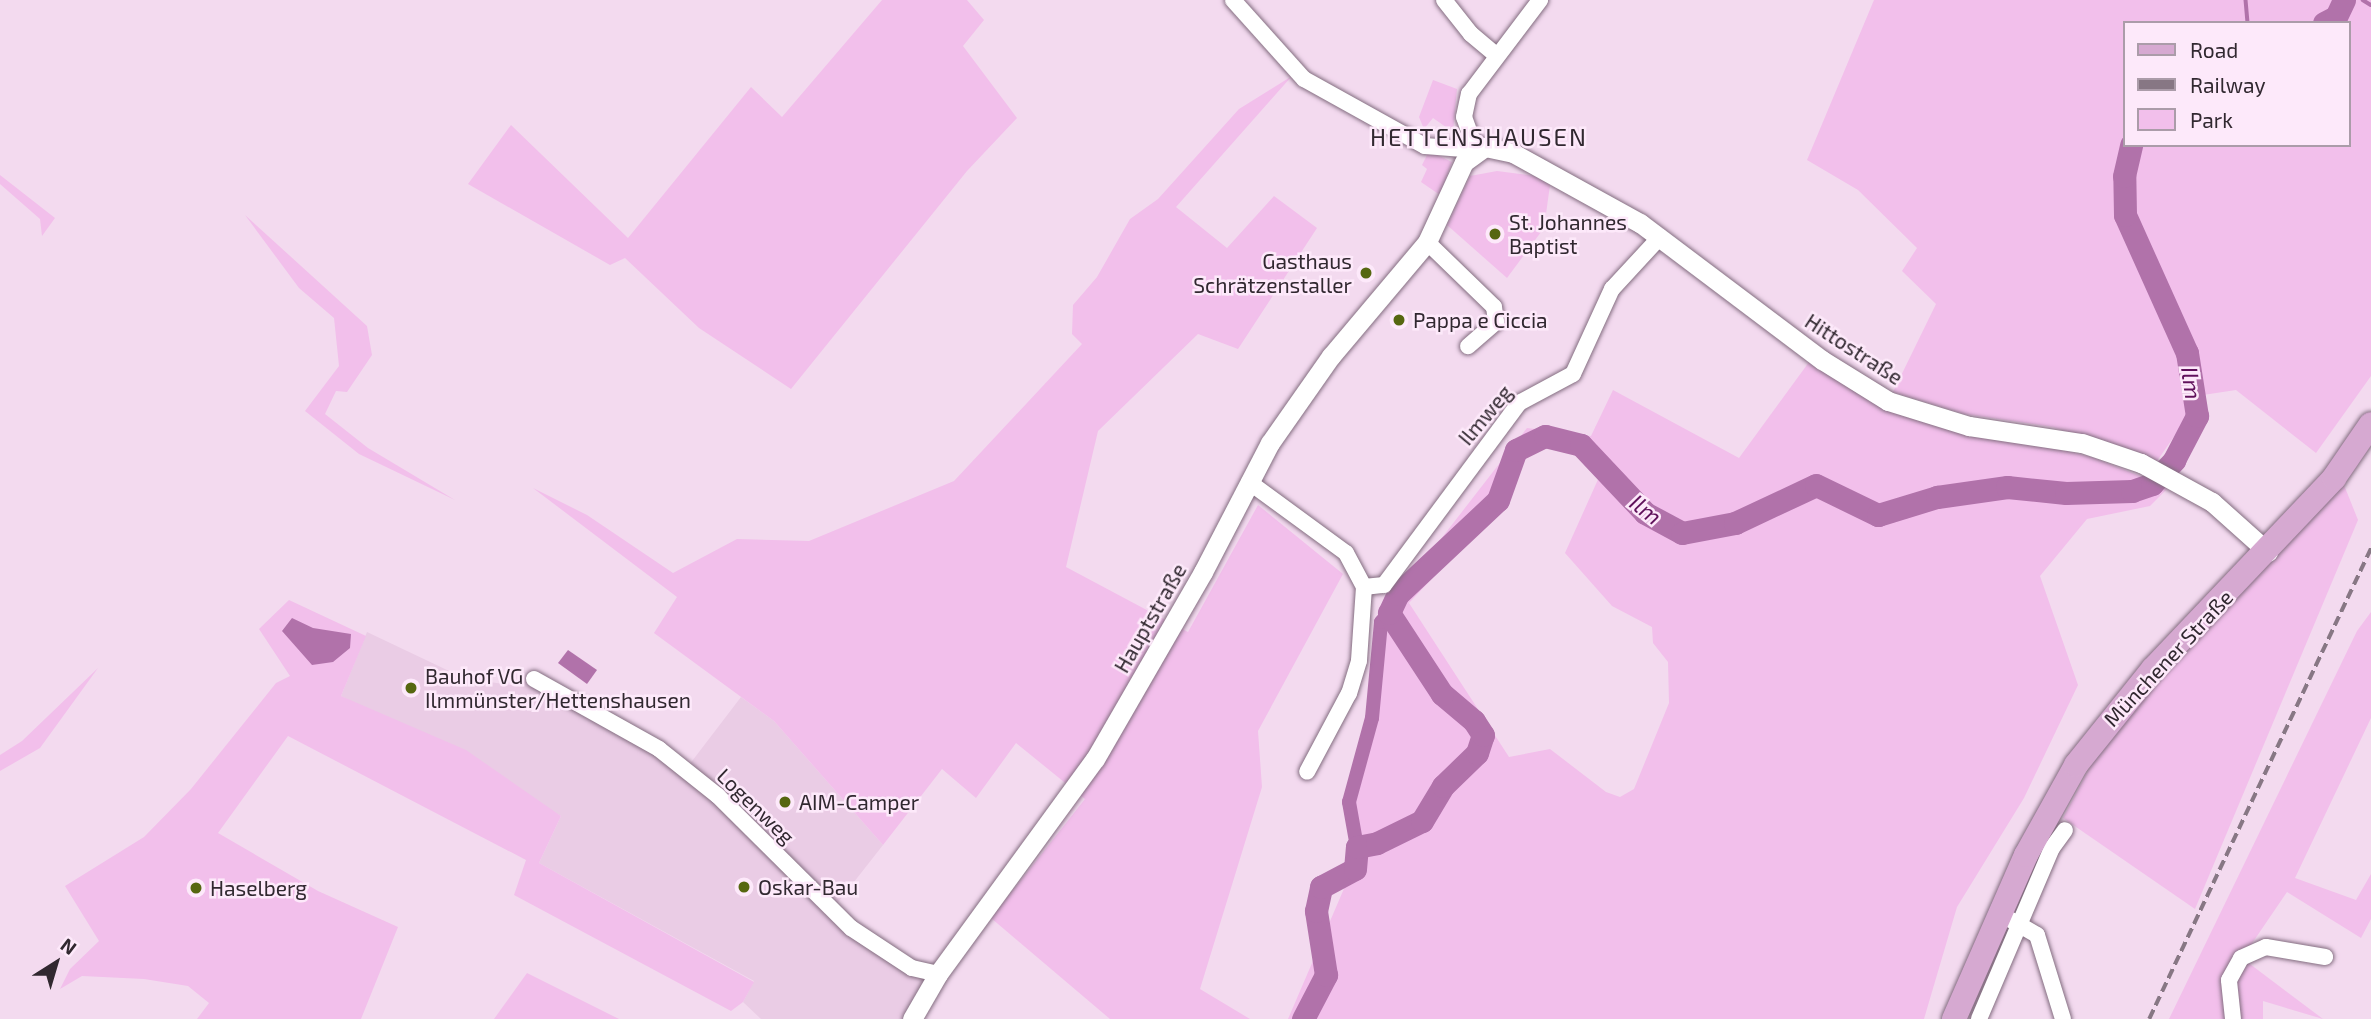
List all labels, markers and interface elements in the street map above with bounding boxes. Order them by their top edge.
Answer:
legend [2122,21,2350,147]
text: Road [2190,37,2238,62]
text: Railway [2190,72,2266,97]
text: Park [2190,107,2233,132]
district label: HETTENSHAUSEN [1372,123,1586,151]
place label: St. Johannes Baptist [1509,209,1627,259]
marker: St. Johannes Baptist [1487,226,1503,242]
place label: Gasthaus Schrätzenstaller [1193,248,1352,298]
marker: Gasthaus Schrätzenstaller [1358,265,1374,281]
place label: Pappa e Ciccia [1413,307,1548,333]
street label: Hittostraße [1800,308,1908,390]
marker: Pappa e Ciccia [1391,312,1407,328]
water label: Ilm [2176,365,2208,401]
street label: Ilmweg [1453,380,1517,450]
water label: Ilm [1625,488,1667,530]
street label: Hauptstraße [1109,559,1191,677]
street label: Münchener Straße [2098,584,2238,732]
place label: Bauhof VG Ilmmünster/Hettenshausen [425,663,691,713]
marker: Bauhof VG Ilmmünster/Hettenshausen [403,680,419,696]
street label: Logenweg [712,763,800,849]
place label: AIM-Camper [799,789,919,815]
marker: AIM-Camper [777,794,793,810]
place label: Oskar-Bau [758,874,858,900]
place label: Haselberg [210,875,307,901]
marker: Oskar-Bau [736,879,752,895]
marker: Haselberg [188,880,204,896]
north arrow [21,928,91,998]
text: N [57,933,81,959]

